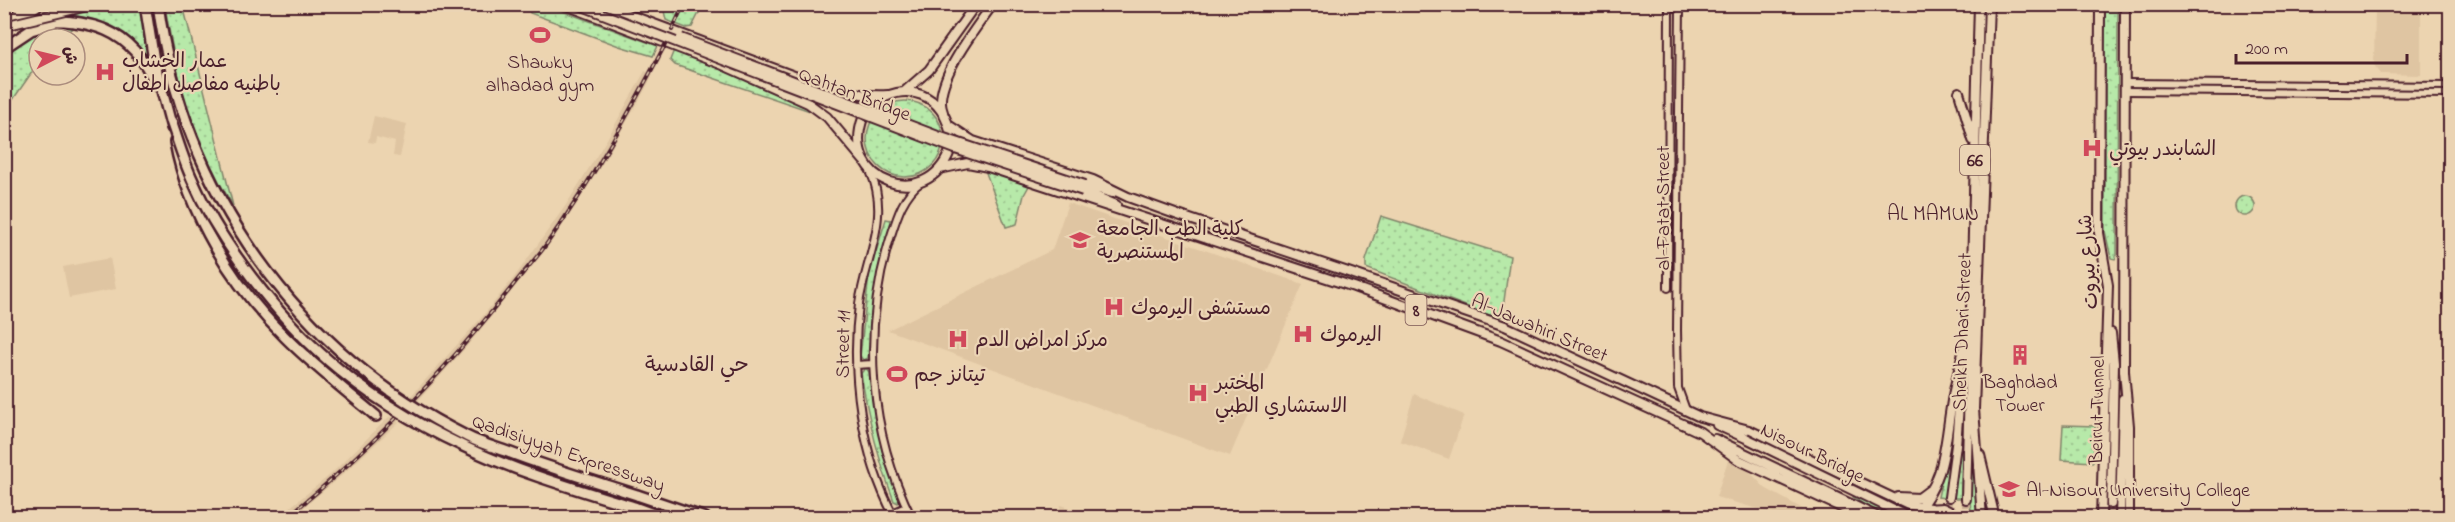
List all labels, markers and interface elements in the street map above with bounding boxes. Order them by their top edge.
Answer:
sports icon: Shawky alhadad gym [528,23,552,47]
north arrow [27,27,87,87]
scale bar [2236,27,2407,65]
text: 200 m [2245,37,2288,63]
text: ش [57,45,83,66]
place label: عمار الخشاب باطنيه مفاصل اطفال [122,48,281,100]
place label: Shawky alhadad gym [486,49,594,102]
hospital icon: عمار الخشاب باطنيه مفاصل اطفال [93,60,117,84]
street label: Qahtan Bridge [793,61,914,131]
hospital icon: الشابندر بيوتي [2080,136,2104,160]
place label: الشابندر بيوتي [2109,136,2216,166]
street label: al-Fatat Street [1650,145,1679,271]
road number: 66 [1960,145,1990,175]
district label: AL MAMUN [1887,200,1979,230]
street label: شارع بيروت [2072,213,2107,310]
place label: كلية الطب الجامعة المستنصرية [1097,216,1243,268]
school or university icon: كلية الطب الجامعة المستنصرية [1068,228,1092,252]
street label: Sheikh Dhari Street [1946,252,1981,412]
street label: Al-Jawahiri Street [1466,287,1612,371]
hospital icon: مستشفى اليرموك [1102,295,1126,319]
place label: مستشفى اليرموك [1131,295,1271,324]
road number: 8 [1406,295,1426,325]
street label: Street 11 [829,310,860,378]
hospital icon: اليرموك [1291,322,1315,346]
place label: اليرموك [1320,322,1382,351]
hospital icon: مركز امراض الدم [946,327,970,351]
place label: مركز امراض الدم [975,327,1108,356]
building icon: Baghdad Tower [2008,343,2032,367]
district label: حي القادسية [645,351,749,383]
street label: Beirut Tunnel [2083,355,2114,466]
sports icon: تيتانز جم [885,362,909,386]
place label: تيتانز جم [914,362,986,391]
place label: Baghdad Tower [1981,369,2058,421]
place label: المختبر الاستشاري الطبي [1213,370,1347,423]
hospital icon: المختبر الاستشاري الطبي [1186,381,1210,405]
street label: Qadisiyyah Expressway [468,408,669,501]
street label: Nisour Bridge [1754,417,1869,493]
school or university icon: Al-Nisour University College [1997,477,2021,501]
place label: Al-Nisour University College [2026,477,2250,507]

